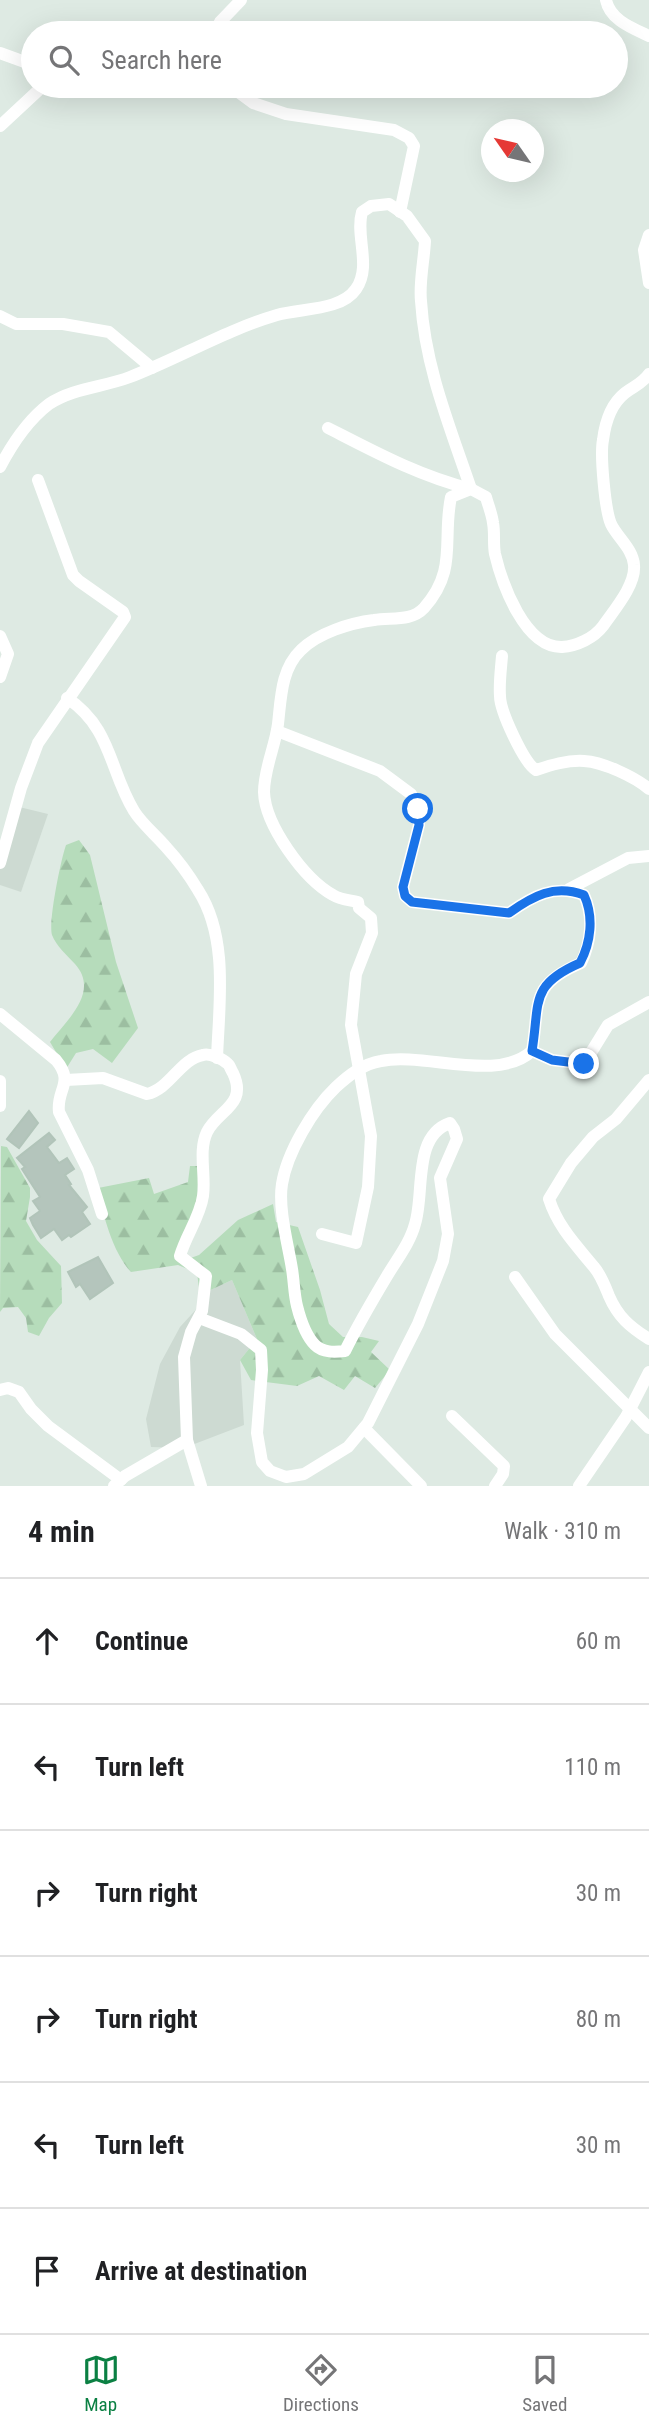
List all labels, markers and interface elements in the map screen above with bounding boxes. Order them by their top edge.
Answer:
search box [21,21,628,98]
icon: search [45,41,83,79]
text: Search here [101,45,222,75]
north arrow [481,119,544,182]
route start [402,793,433,824]
route end [568,1048,599,1079]
text: 4 min [28,1514,95,1549]
text: Walk · 310 m [504,1518,621,1545]
icon: ahead [28,1622,66,1660]
text: Continue [95,1626,188,1656]
text: 60 m [576,1628,621,1655]
icon: left [28,1748,66,1786]
text: Turn left [95,1752,184,1782]
text: 110 m [564,1754,621,1781]
icon: right [28,1874,66,1912]
text: Turn right [95,1878,197,1908]
text: 30 m [576,1880,621,1907]
icon: right [28,2000,66,2038]
text: Turn right [95,2004,197,2034]
text: 80 m [576,2006,621,2033]
icon: left [28,2126,66,2164]
text: Turn left [95,2130,184,2160]
text: 30 m [576,2132,621,2159]
icon: arrive [28,2252,66,2290]
text: Arrive at destination [95,2256,307,2286]
tab: Map [82,2351,120,2416]
tab: Directions [283,2351,359,2416]
tab: Saved [522,2351,567,2416]

